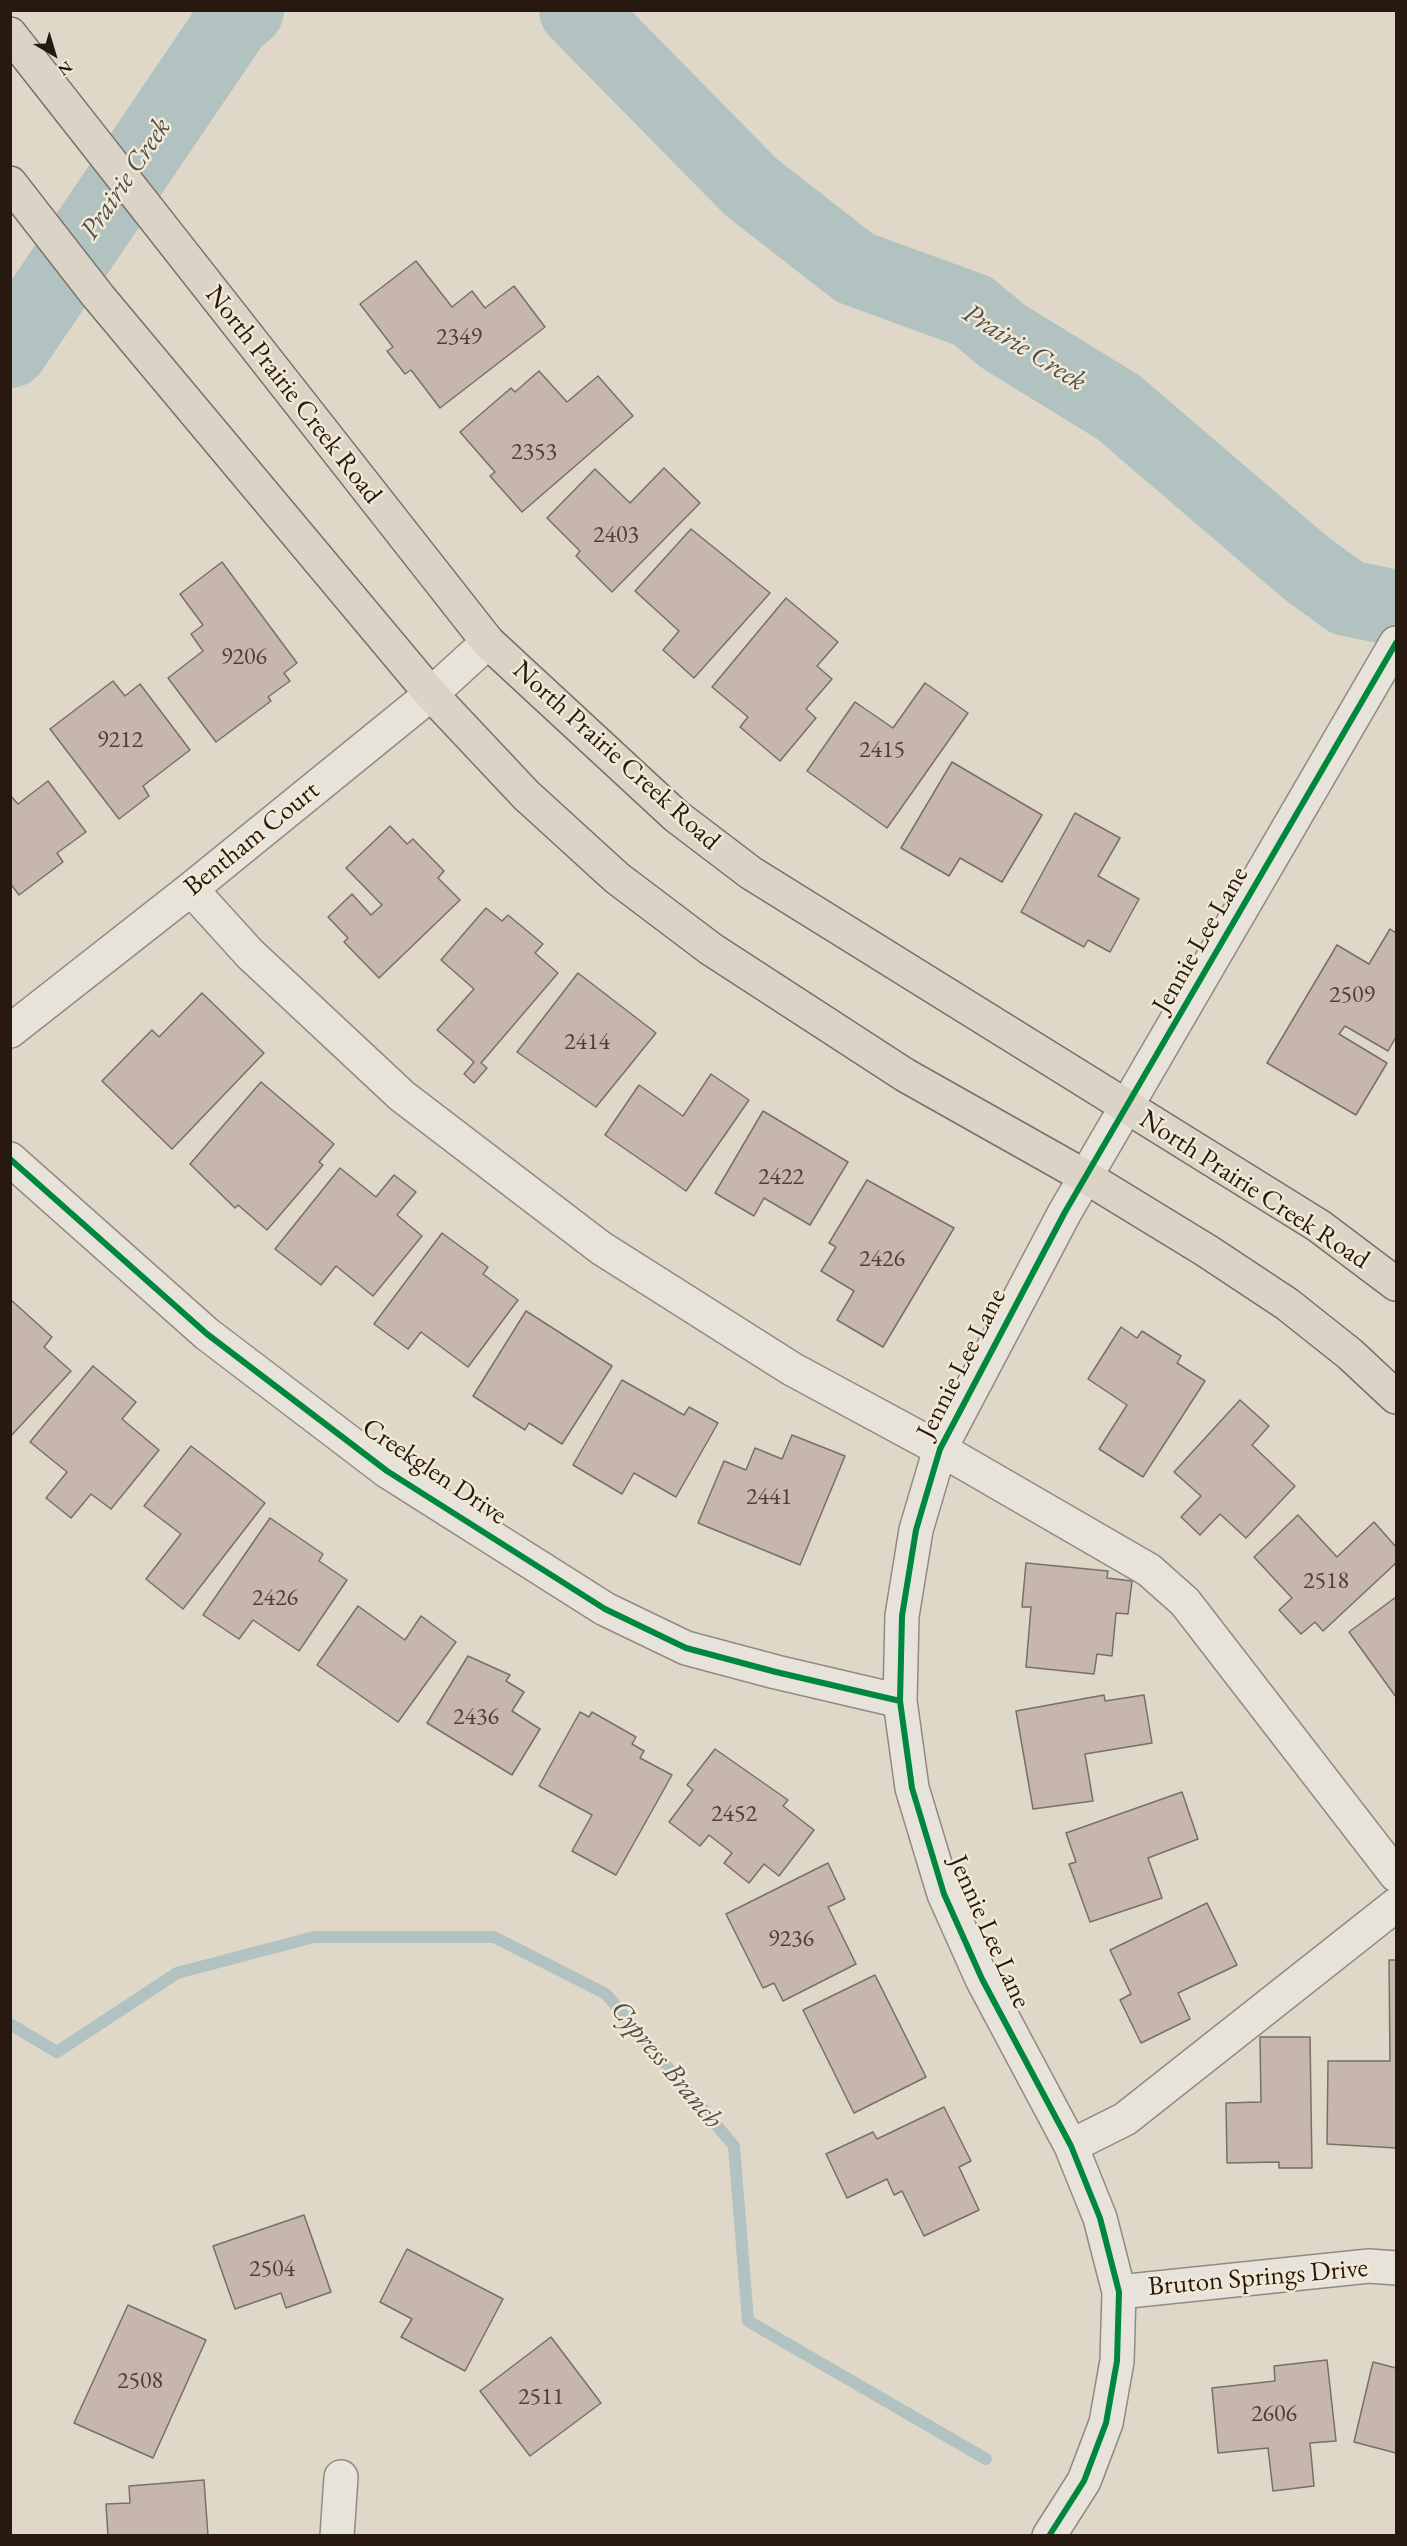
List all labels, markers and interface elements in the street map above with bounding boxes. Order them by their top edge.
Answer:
north arrow [24,24,84,84]
text: N [54,56,77,81]
water label: Prairie Creek [73,112,179,246]
street label: North Prairie Creek Road [198,279,388,511]
water label: Prairie Creek [956,297,1092,399]
house number: 2349 [436,323,482,351]
house number: 2353 [511,438,557,466]
house number: 2403 [593,521,639,549]
house number: 9206 [221,643,267,671]
street label: North Prairie Creek Road [506,654,726,858]
house number: 9212 [97,726,143,754]
house number: 2415 [859,736,905,764]
street label: Bentham Court [178,775,326,903]
street label: Jennie Lee Lane [1146,861,1256,1019]
house number: 2509 [1329,981,1375,1009]
house number: 2414 [564,1028,610,1056]
street label: North Prairie Creek Road [1133,1103,1375,1277]
house number: 2422 [758,1163,804,1191]
house number: 2426 [859,1245,905,1273]
street label: Jennie Lee Lane [910,1284,1014,1444]
street label: Creekglen Drive [355,1412,513,1532]
house number: 2441 [746,1483,792,1511]
house number: 2518 [1303,1567,1349,1595]
house number: 2426 [252,1584,298,1612]
house number: 2436 [453,1703,499,1731]
house number: 2452 [711,1800,757,1828]
street label: Jennie Lee Lane [941,1850,1037,2014]
house number: 9236 [768,1925,814,1953]
water label: Cypress Branch [603,1994,729,2136]
street label: Bruton Springs Drive [1147,2252,1369,2304]
house number: 2504 [249,2255,295,2283]
house number: 2508 [117,2367,163,2395]
house number: 2511 [518,2383,564,2411]
house number: 2606 [1251,2400,1297,2428]

